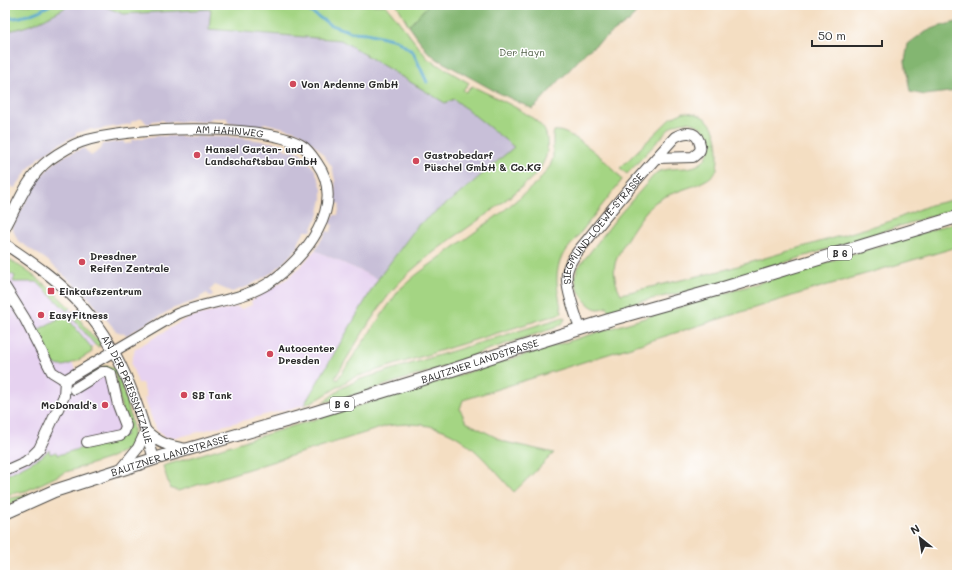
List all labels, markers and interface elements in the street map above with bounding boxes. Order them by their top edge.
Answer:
scale bar [812,22,882,48]
text: 50 m [818,27,846,43]
park label: Der Hayn [499,45,545,59]
place label: Von Ardenne GmbH [301,77,399,91]
marker: Von Ardenne GmbH [288,79,298,89]
street label: AM HAHNWEG [195,122,265,141]
place label: Hansel Garten- und Landschaftsbau GmbH [205,142,318,168]
place label: Gastrobedarf Püschel GmbH & Co.KG [424,148,542,174]
marker: Hansel Garten- und Landschaftsbau GmbH [192,150,202,160]
marker: Gastrobedarf Püschel GmbH & Co.KG [411,156,421,166]
street label: SIEGMUND-LOEWE-STRASSE [560,170,647,285]
road number: B 6 [828,246,852,260]
place label: Dresdner Reifen Zentrale [90,249,169,275]
marker: Dresdner Reifen Zentrale [77,257,87,267]
place label: Einkaufszentrum [59,284,142,298]
marker: Einkaufszentrum [46,286,56,296]
place label: EasyFitness [49,308,108,322]
marker: EasyFitness [36,310,46,320]
street label: AN DER PRIESSNITZAUE [99,332,156,446]
street label: BAUTZNER LANDSTRASSE [419,335,541,386]
place label: Autocenter Dresden [278,341,335,367]
marker: Autocenter Dresden [265,349,275,359]
place label: SB Tank [192,388,232,402]
marker: SB Tank [179,390,189,400]
road number: B 6 [330,397,354,411]
place label: McDonald's [41,398,97,412]
marker: McDonald's [100,400,110,410]
street label: BAUTZNER LANDSTRASSE [109,431,231,479]
north arrow [900,518,940,558]
text: N [907,520,922,537]

